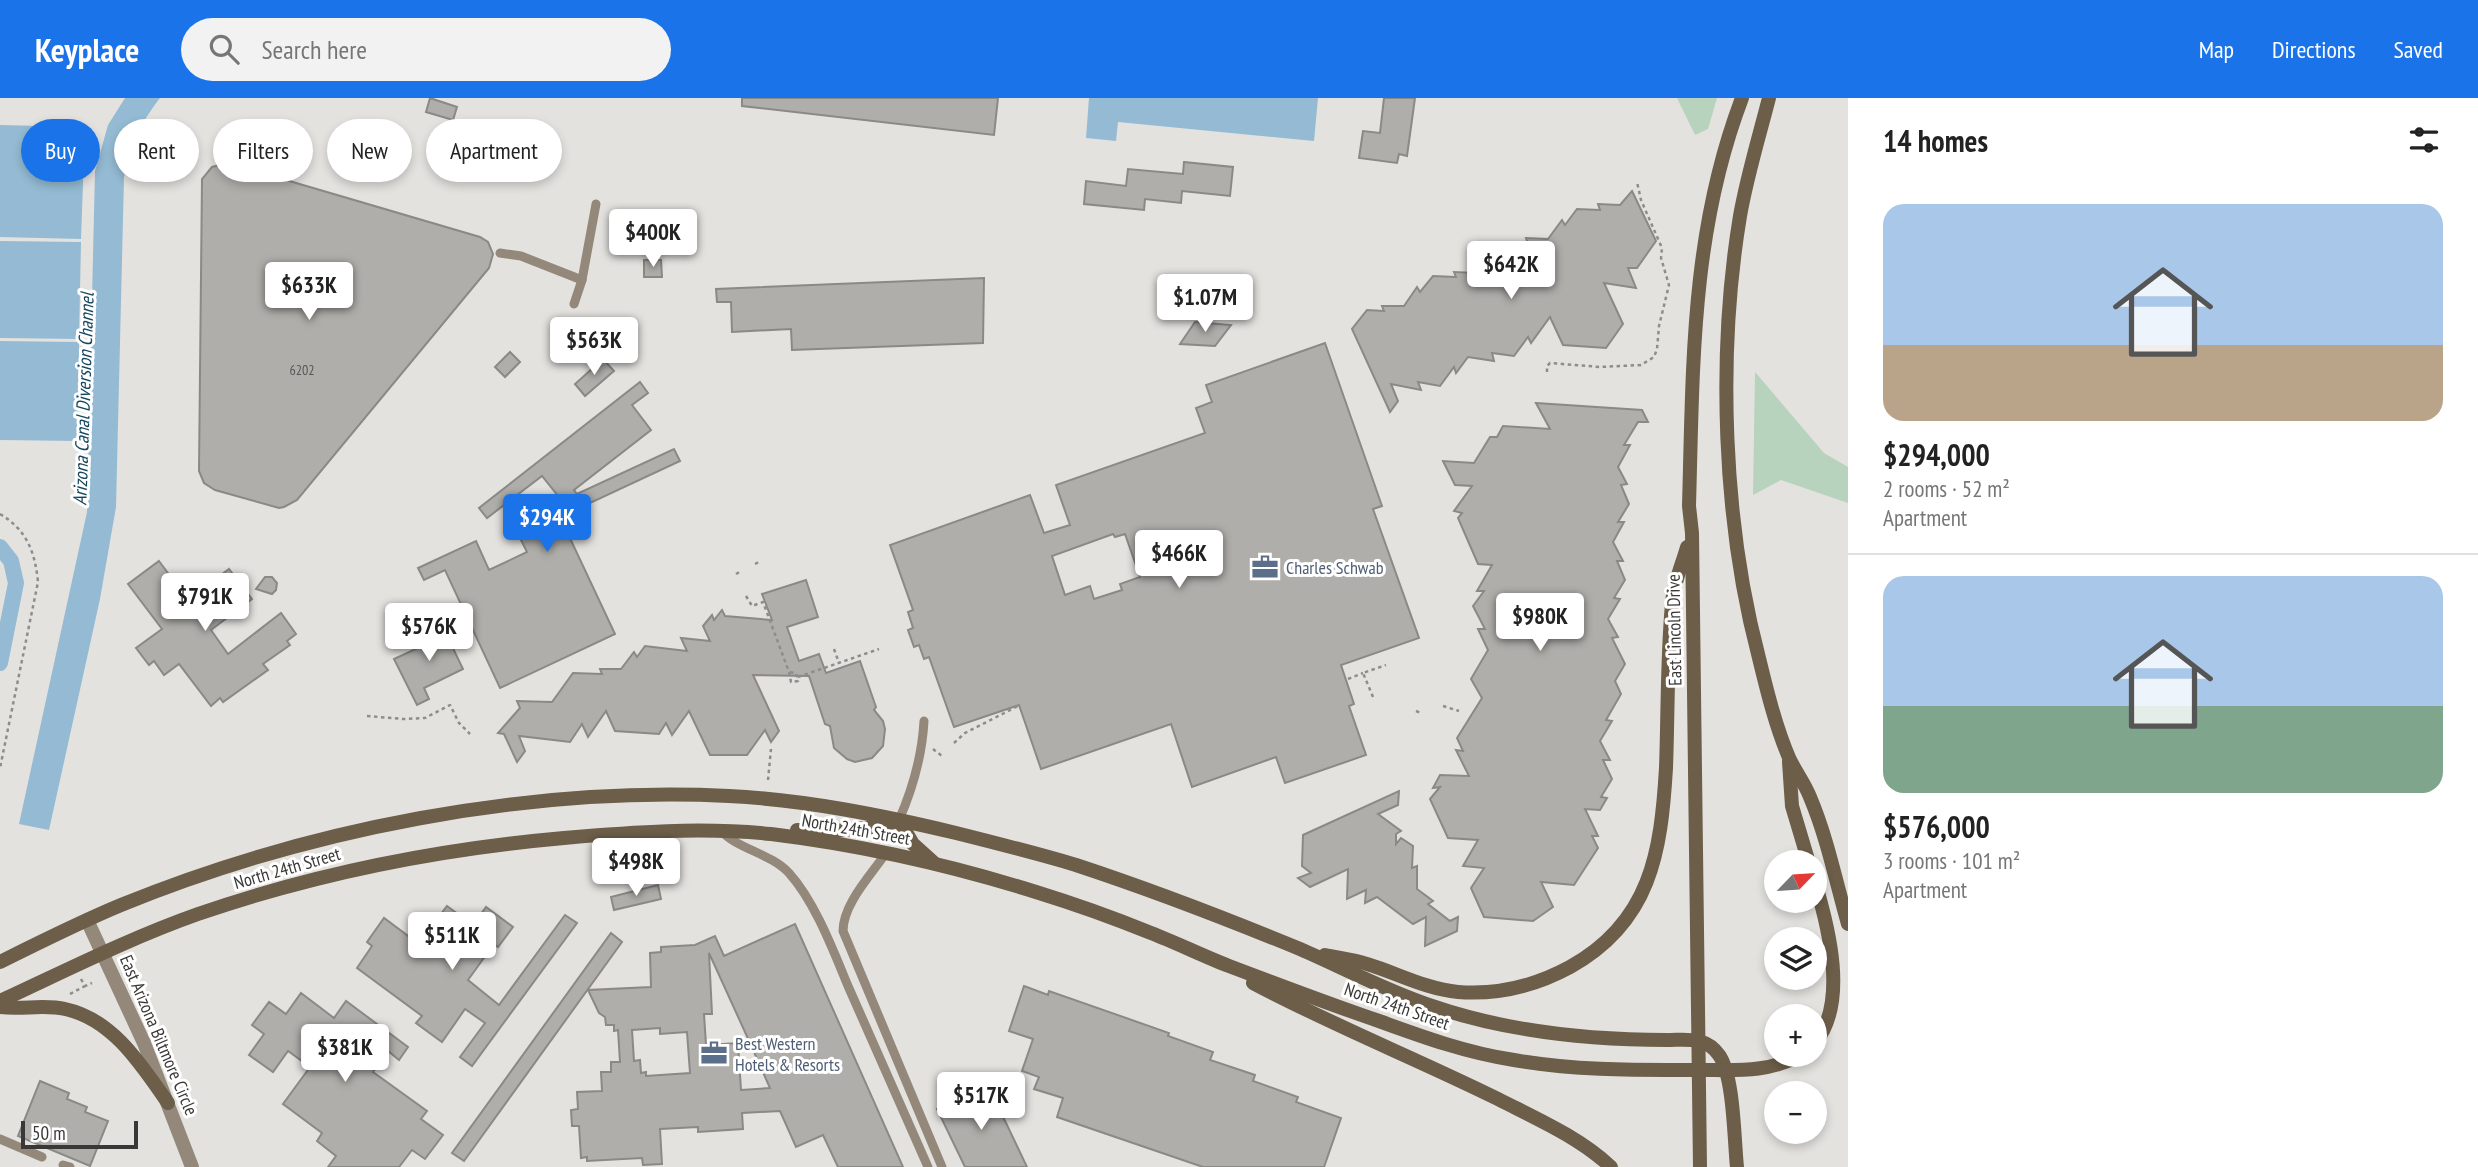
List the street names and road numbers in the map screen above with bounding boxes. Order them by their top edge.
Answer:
street label: East Lincoln Drive [1662,574,1686,686]
street label: North 24th Street [800,808,912,850]
street label: North 24th Street [231,842,343,894]
street label: East Arizona Biltmore Circle [115,951,203,1119]
street label: North 24th Street [1341,977,1453,1035]

